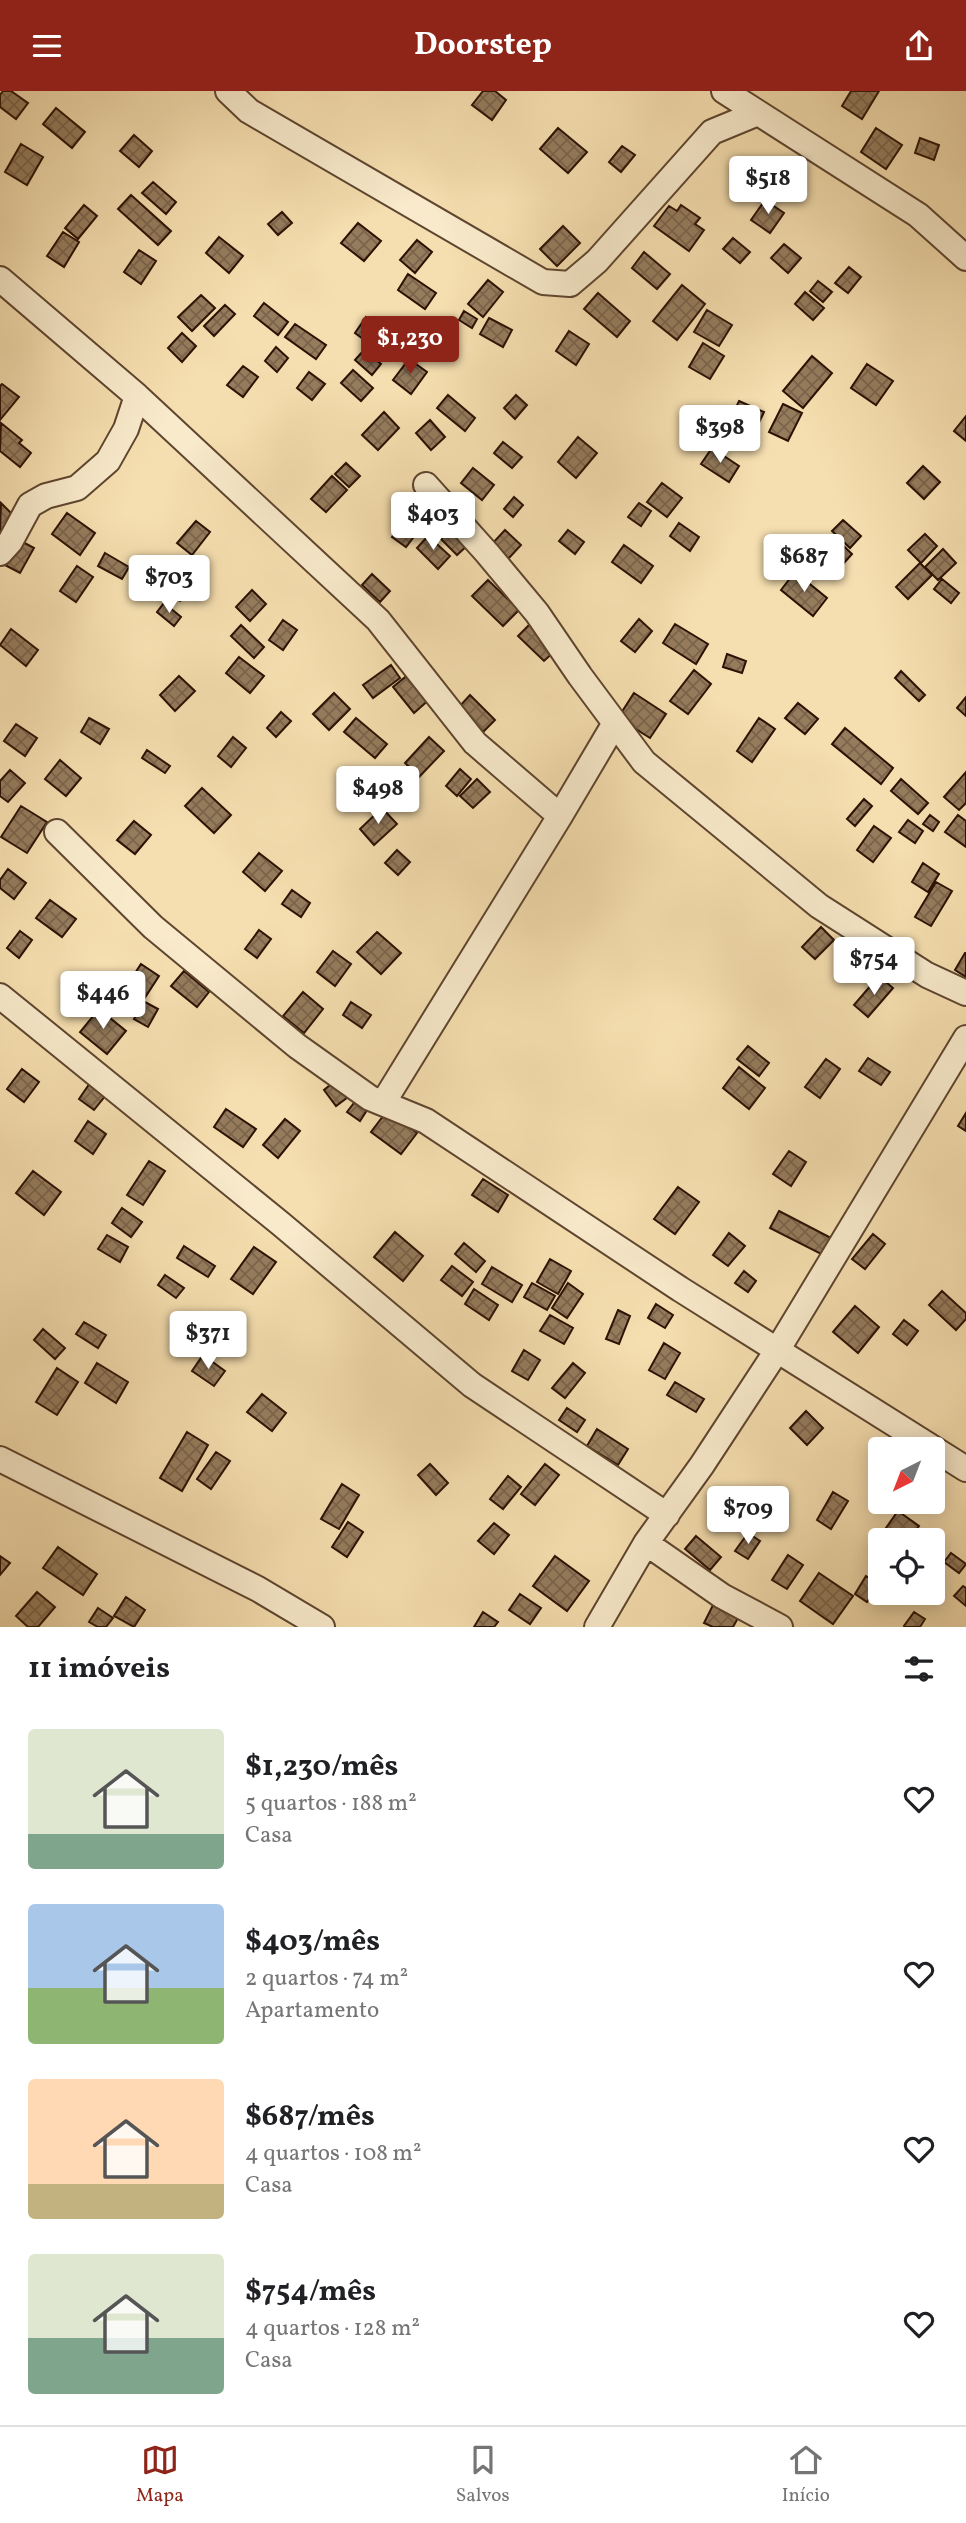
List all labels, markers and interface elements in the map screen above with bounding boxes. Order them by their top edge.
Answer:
text: Doorstep [414,24,552,68]
icon: menu [28,27,66,65]
icon: share [900,27,938,65]
pin: $518 [727,157,809,216]
text: $518 [745,163,791,195]
pin: $1,230 [353,317,467,376]
text: $1,230 [377,323,443,355]
pin: $398 [679,405,761,465]
text: $398 [695,412,745,444]
pin: $403 [392,493,474,552]
text: $403 [407,499,459,531]
pin: $687 [763,535,845,594]
text: $687 [780,541,829,573]
pin: $703 [128,555,210,615]
text: $703 [145,562,193,594]
pin: $498 [337,767,419,826]
text: $498 [352,773,404,805]
pin: $754 [833,937,915,997]
text: $754 [850,944,898,976]
pin: $446 [62,971,144,1031]
text: $446 [76,978,130,1010]
pin: $371 [167,1311,249,1371]
text: $371 [186,1318,230,1350]
north arrow [868,1437,945,1514]
map controls [868,1437,945,1605]
pin: $709 [707,1487,789,1546]
text: $709 [723,1493,773,1525]
button: locate [868,1528,945,1605]
text: 11 imóveis [28,1648,170,1690]
icon: filters [900,1650,938,1688]
text: $1,230/mês [245,1746,398,1788]
icon: home [84,1757,168,1841]
icon: heart [900,1780,938,1818]
text: 5 quartos · 188 m² [245,1788,417,1820]
text: Casa [245,1820,293,1852]
text: $403/mês [245,1921,380,1963]
icon: home [84,1932,168,2016]
icon: heart [900,1955,938,1993]
text: 2 quartos · 74 m² [245,1963,408,1995]
text: Apartamento [245,1995,379,2027]
text: $687/mês [245,2096,375,2138]
icon: home [84,2107,168,2191]
icon: heart [900,2130,938,2168]
text: 4 quartos · 108 m² [245,2138,421,2170]
text: Casa [245,2170,293,2202]
text: $754/mês [245,2271,376,2313]
icon: home [84,2282,168,2366]
icon: heart [900,2305,938,2343]
text: 4 quartos · 128 m² [245,2313,420,2345]
text: Casa [245,2345,293,2377]
tab: Mapa [136,2441,184,2509]
tab: Salvos [456,2441,510,2509]
tab: Início [782,2441,830,2509]

